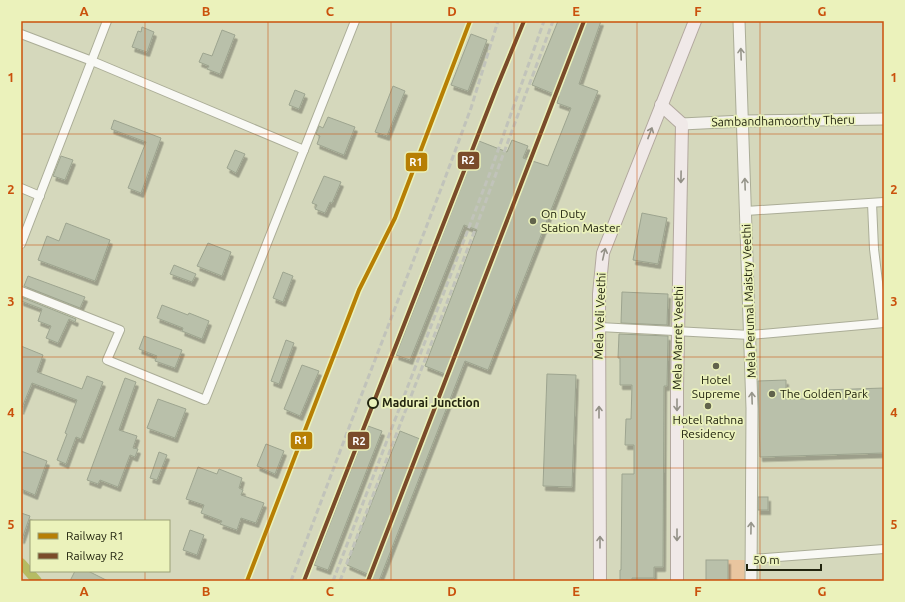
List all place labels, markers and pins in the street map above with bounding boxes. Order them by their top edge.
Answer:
place label: On Duty Station Master [541,207,621,234]
marker: On Duty Station Master [528,216,538,226]
marker: Hotel Supreme [711,361,721,371]
place label: Hotel Supreme [692,373,740,400]
place label: The Golden Park [780,387,868,400]
marker: The Golden Park [767,389,777,399]
place label: Madurai Junction [382,396,480,409]
marker: Madurai Junction [367,397,379,409]
marker: Hotel Rathna Residency [703,401,713,411]
place label: Hotel Rathna Residency [673,413,743,440]

